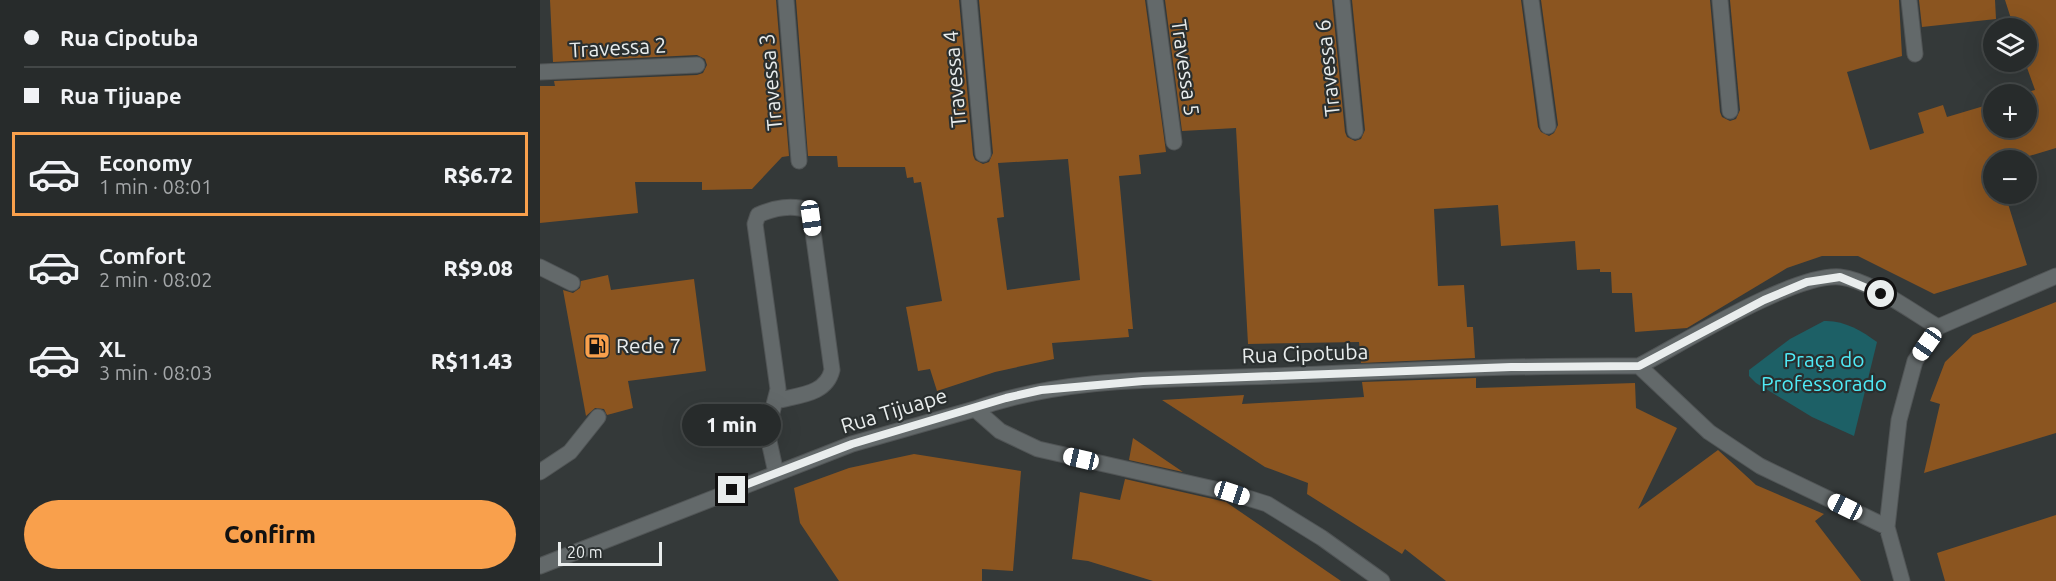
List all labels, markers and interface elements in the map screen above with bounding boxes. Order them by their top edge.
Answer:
street label: Travessa 5 [1167,18,1205,118]
map controls [1983,18,2037,204]
button: layers [1983,18,2037,72]
street label: Travessa 6 [1310,19,1344,118]
text: Rua Cipotuba [60,25,198,50]
street label: Travessa 4 [938,30,970,129]
street label: Travessa 2 [569,32,667,62]
street label: Travessa 3 [754,33,786,132]
text: Rua Tijuape [60,83,182,108]
button: + [1983,84,2037,138]
icon: car [27,147,81,201]
text: Economy [99,150,192,175]
button: − [1983,150,2037,204]
text: R$6.72 [443,162,513,187]
text: 1 min · 08:01 [99,175,213,198]
car [800,199,822,237]
icon: car [27,240,81,294]
text: Comfort [99,243,186,268]
text: R$9.08 [443,255,513,280]
text: 2 min · 08:02 [99,268,213,291]
route start [1867,280,1894,307]
car [1909,324,1945,364]
fuel station icon: Rede 7 [582,331,612,361]
icon: car [27,333,81,387]
place label: Rede 7 [616,333,681,357]
text: XL [99,336,126,361]
street label: Rua Cipotuba [1241,339,1369,367]
park label: Praça do Professorado [1761,347,1887,395]
text: R$11.43 [431,348,513,373]
text: 3 min · 08:03 [99,361,213,384]
street label: Rua Tijuape [838,383,950,438]
callout: 1 min [682,403,782,445]
text: 1 min [706,413,757,436]
car [1061,446,1101,472]
route end [718,476,745,503]
car [1212,479,1252,507]
car [1825,491,1865,523]
button: Confirm [24,500,516,569]
scale bar [558,539,662,566]
text: 20 m [567,543,603,561]

